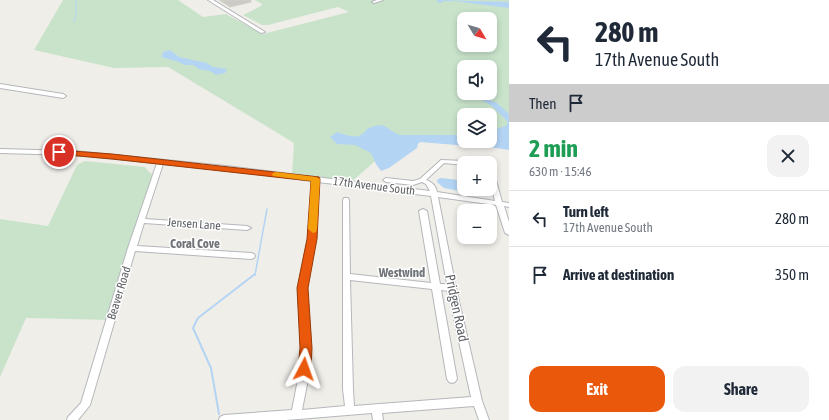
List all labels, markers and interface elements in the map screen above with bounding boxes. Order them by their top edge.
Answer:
north arrow [457,12,497,52]
map controls [457,12,497,244]
icon: left [529,16,581,68]
text: 280 m [595,16,658,48]
text: 17th Avenue South [595,49,719,70]
button: sound [457,60,497,100]
icon: arrive [565,92,587,114]
text: Then [529,95,557,112]
button: layers [457,108,497,148]
pin [42,135,76,169]
text: 2 min [529,135,578,162]
button: close [767,135,809,177]
icon: arrive [48,141,70,163]
button: + [457,156,497,196]
text: 630 m · 15:46 [529,164,592,179]
street label: 17th Avenue South [332,174,416,198]
text: Turn left [563,203,609,220]
button: − [457,204,497,244]
icon: left [529,208,551,230]
text: 280 m [775,210,809,227]
street label: Jensen Lane [167,215,221,233]
text: 17th Avenue South [563,220,653,235]
district label: Coral Cove [170,236,220,251]
icon: arrive [529,264,551,286]
street label: Beaver Road [104,265,134,321]
district label: Westwind [378,265,425,280]
text: Arrive at destination [563,266,674,283]
text: 350 m [775,266,809,283]
street label: Pridgen Road [442,273,472,343]
position arrow [283,348,325,390]
button: Exit [529,366,665,412]
button: Share [673,366,809,412]

